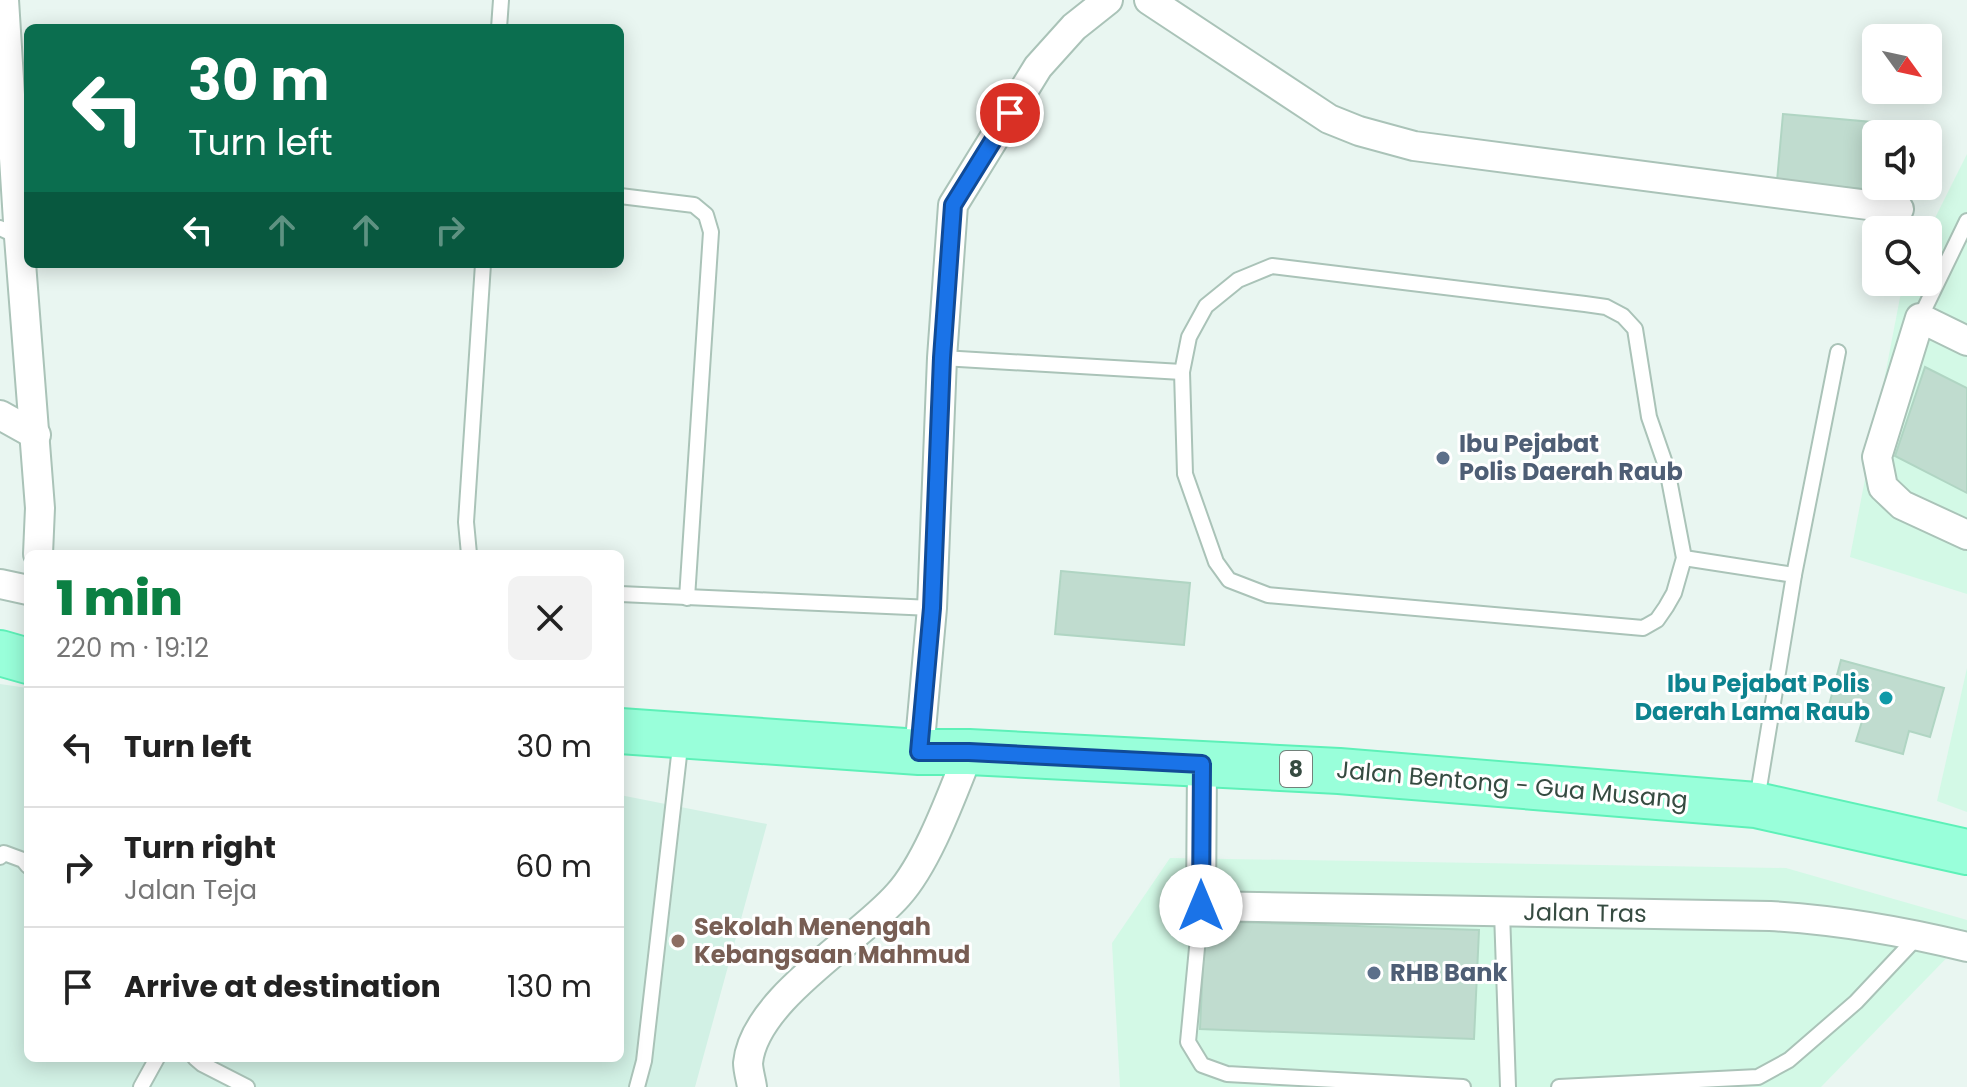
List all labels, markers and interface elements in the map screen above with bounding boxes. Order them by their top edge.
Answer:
north arrow [1862,24,1942,104]
map controls [1862,24,1942,296]
text: 30 m [188,41,330,120]
icon: left [56,56,160,160]
pin [976,79,1044,147]
icon: arrive [988,91,1032,135]
text: Turn left [188,117,333,168]
button: sound [1862,120,1942,200]
icon: left [176,208,220,252]
icon: ahead [260,208,304,252]
icon: ahead [344,208,388,252]
icon: right [428,208,472,252]
button: search [1862,216,1942,296]
place label: Ibu Pejabat Polis Daerah Raub [1459,427,1683,488]
marker: Ibu Pejabat Polis Daerah Raub [1434,449,1452,467]
text: 1 min [56,565,183,632]
button: close [508,576,592,660]
text: 220 m · 19:12 [56,630,209,666]
place label: Ibu Pejabat Polis Daerah Lama Raub [1635,667,1870,728]
marker: Ibu Pejabat Polis Daerah Lama Raub [1877,689,1895,707]
icon: left [56,725,100,769]
text: Turn left [124,725,252,768]
text: 30 m [517,725,592,768]
road number: 8 [1280,751,1312,787]
street label: Jalan Bentong - Gua Musang [1335,753,1689,816]
text: Turn right [124,826,276,869]
icon: right [56,845,100,889]
text: 60 m [515,845,592,888]
position arrow [1159,864,1243,948]
text: Jalan Teja [124,872,257,908]
street label: Jalan Tras [1523,895,1647,930]
place label: Sekolah Menengah Kebangsaan Mahmud [694,910,970,971]
marker: Sekolah Menengah Kebangsaan Mahmud [669,932,687,950]
place label: RHB Bank [1390,956,1507,989]
marker: RHB Bank [1365,964,1383,982]
icon: arrive [56,965,100,1009]
text: Arrive at destination [124,965,441,1008]
text: 130 m [507,965,592,1008]

